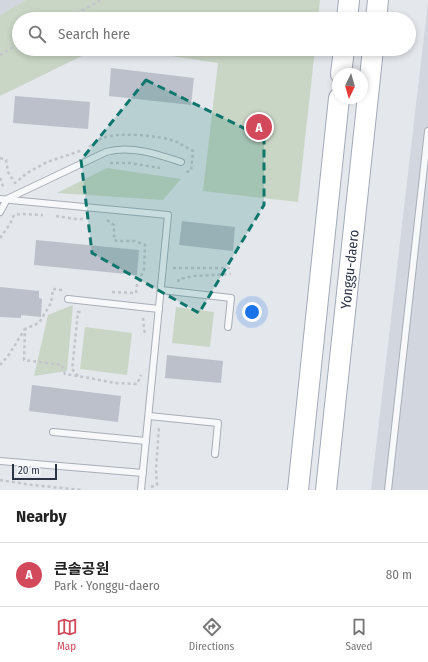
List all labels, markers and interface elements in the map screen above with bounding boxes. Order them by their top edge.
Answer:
search box [12,12,416,56]
icon: search [26,23,48,45]
text: Search here [58,25,130,43]
north arrow [332,68,368,104]
pin: A [246,112,272,142]
street label: Yonggu-daero [337,229,362,310]
your location [242,302,262,322]
scale bar [12,462,57,481]
text: 20 m [18,464,40,477]
text: Nearby [16,506,67,527]
text: 큰솔공원 [54,560,109,578]
text: A [25,567,33,582]
text: 80 m [386,567,412,582]
text: Park · Yonggu-daero [54,578,160,593]
tab: Map [56,616,78,653]
tab: Directions [189,616,234,653]
tab: Saved [346,616,372,653]

